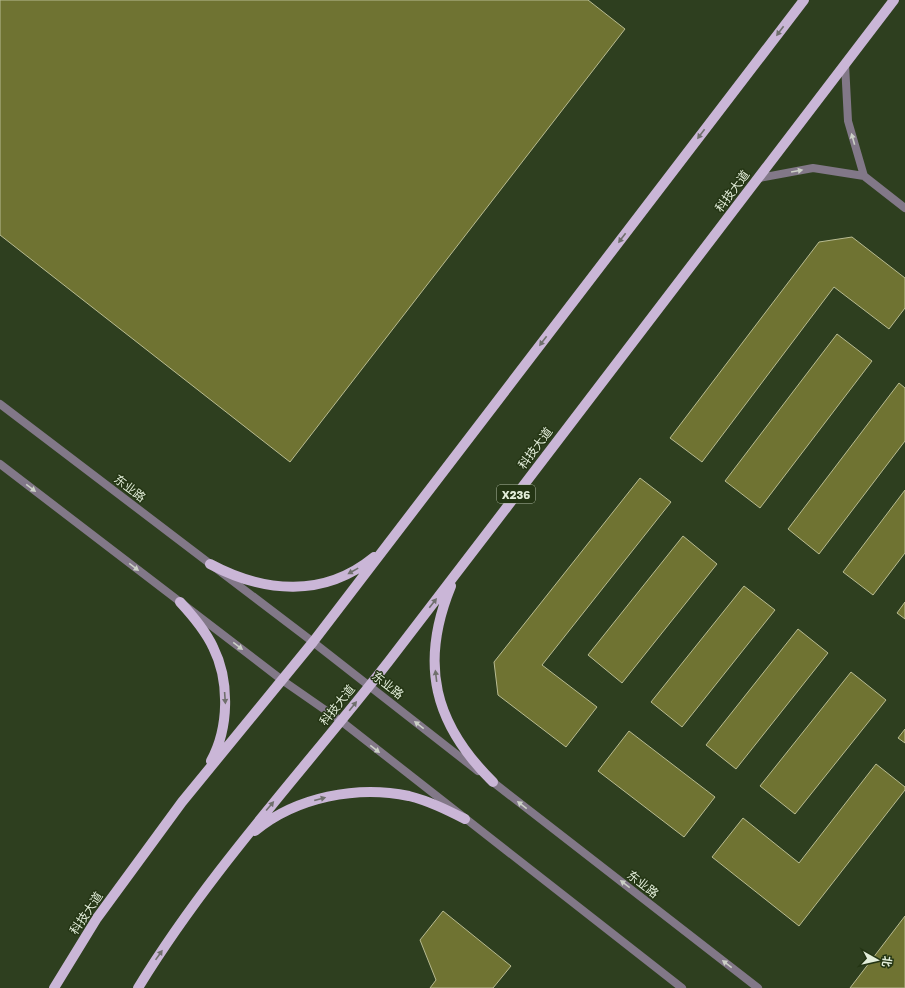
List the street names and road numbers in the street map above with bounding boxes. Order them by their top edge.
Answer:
street label: 科技大道 [712,167,752,215]
street label: 科技大道 [515,424,555,472]
street label: 东业路 [111,471,149,505]
road number: X236 [497,485,535,503]
street label: 东业路 [369,668,407,702]
street label: 科技大道 [316,682,358,728]
street label: 东业路 [624,867,662,901]
street label: 科技大道 [66,889,106,937]

